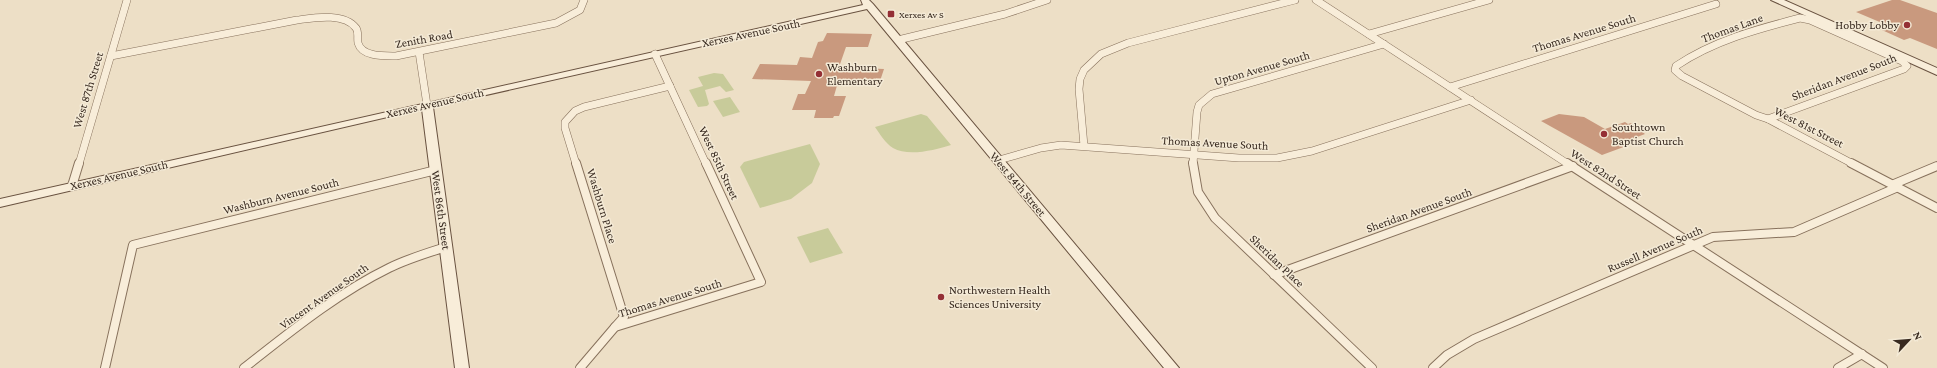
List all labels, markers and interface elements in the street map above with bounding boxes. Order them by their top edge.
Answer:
marker: Xerxes Av S [886,9,896,19]
place label: Xerxes Av S [899,9,944,20]
street label: Thomas Avenue South [1531,10,1638,55]
street label: Thomas Lane [1699,10,1765,46]
street label: Xerxes Avenue South [701,16,802,50]
place label: Hobby Lobby [1835,18,1899,32]
marker: Hobby Lobby [1902,20,1912,30]
street label: Zenith Road [394,27,454,51]
street label: Upton Avenue South [1213,48,1312,88]
street label: West 87th Street [70,49,107,130]
street label: Sheridan Avenue South [1790,50,1899,103]
place label: Washburn Elementary [827,60,883,88]
marker: Washburn Elementary [814,69,824,79]
street label: Xerxes Avenue South [385,85,486,121]
street label: West 81st Street [1772,103,1847,151]
place label: Southtown Baptist Church [1612,120,1684,148]
street label: West 85th Street [696,124,743,203]
marker: Southtown Baptist Church [1599,129,1609,139]
street label: Thomas Avenue South [1161,133,1269,153]
street label: West 82nd Street [1568,146,1645,203]
street label: West 84th Street [987,149,1050,220]
street label: Xerxes Avenue South [69,157,170,193]
street label: Washburn Place [584,167,620,245]
street label: West 86th Street [429,169,454,252]
street label: Washburn Avenue South [222,175,341,217]
street label: Sheridan Avenue South [1364,184,1474,236]
street label: Russell Avenue South [1605,222,1705,275]
street label: Sheridan Place [1247,232,1307,290]
street label: Vincent Avenue South [277,260,371,332]
street label: Thomas Avenue South [617,275,724,320]
place label: Northwestern Health Sciences University [949,283,1051,311]
marker: Northwestern Health Sciences University [936,292,946,302]
north arrow [1889,320,1929,360]
text: N [1911,330,1925,342]

